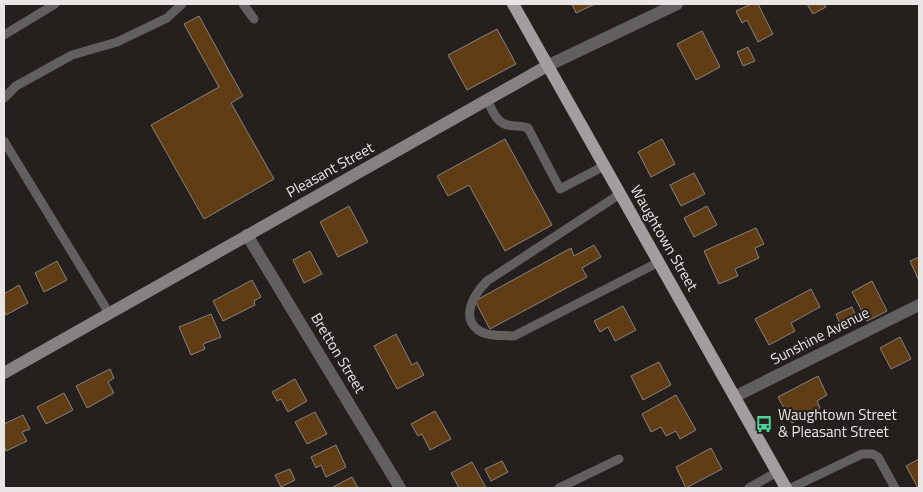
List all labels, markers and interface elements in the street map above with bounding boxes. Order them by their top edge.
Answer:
street label: Pleasant Street [282,136,378,203]
street label: Waughtown Street [625,181,704,296]
street label: Sunshine Avenue [766,301,873,370]
street label: Bretton Street [305,308,372,398]
place label: Waughtown Street & Pleasant Street [778,403,898,443]
bus stop icon: Waughtown Street & Pleasant Street [754,414,774,434]

